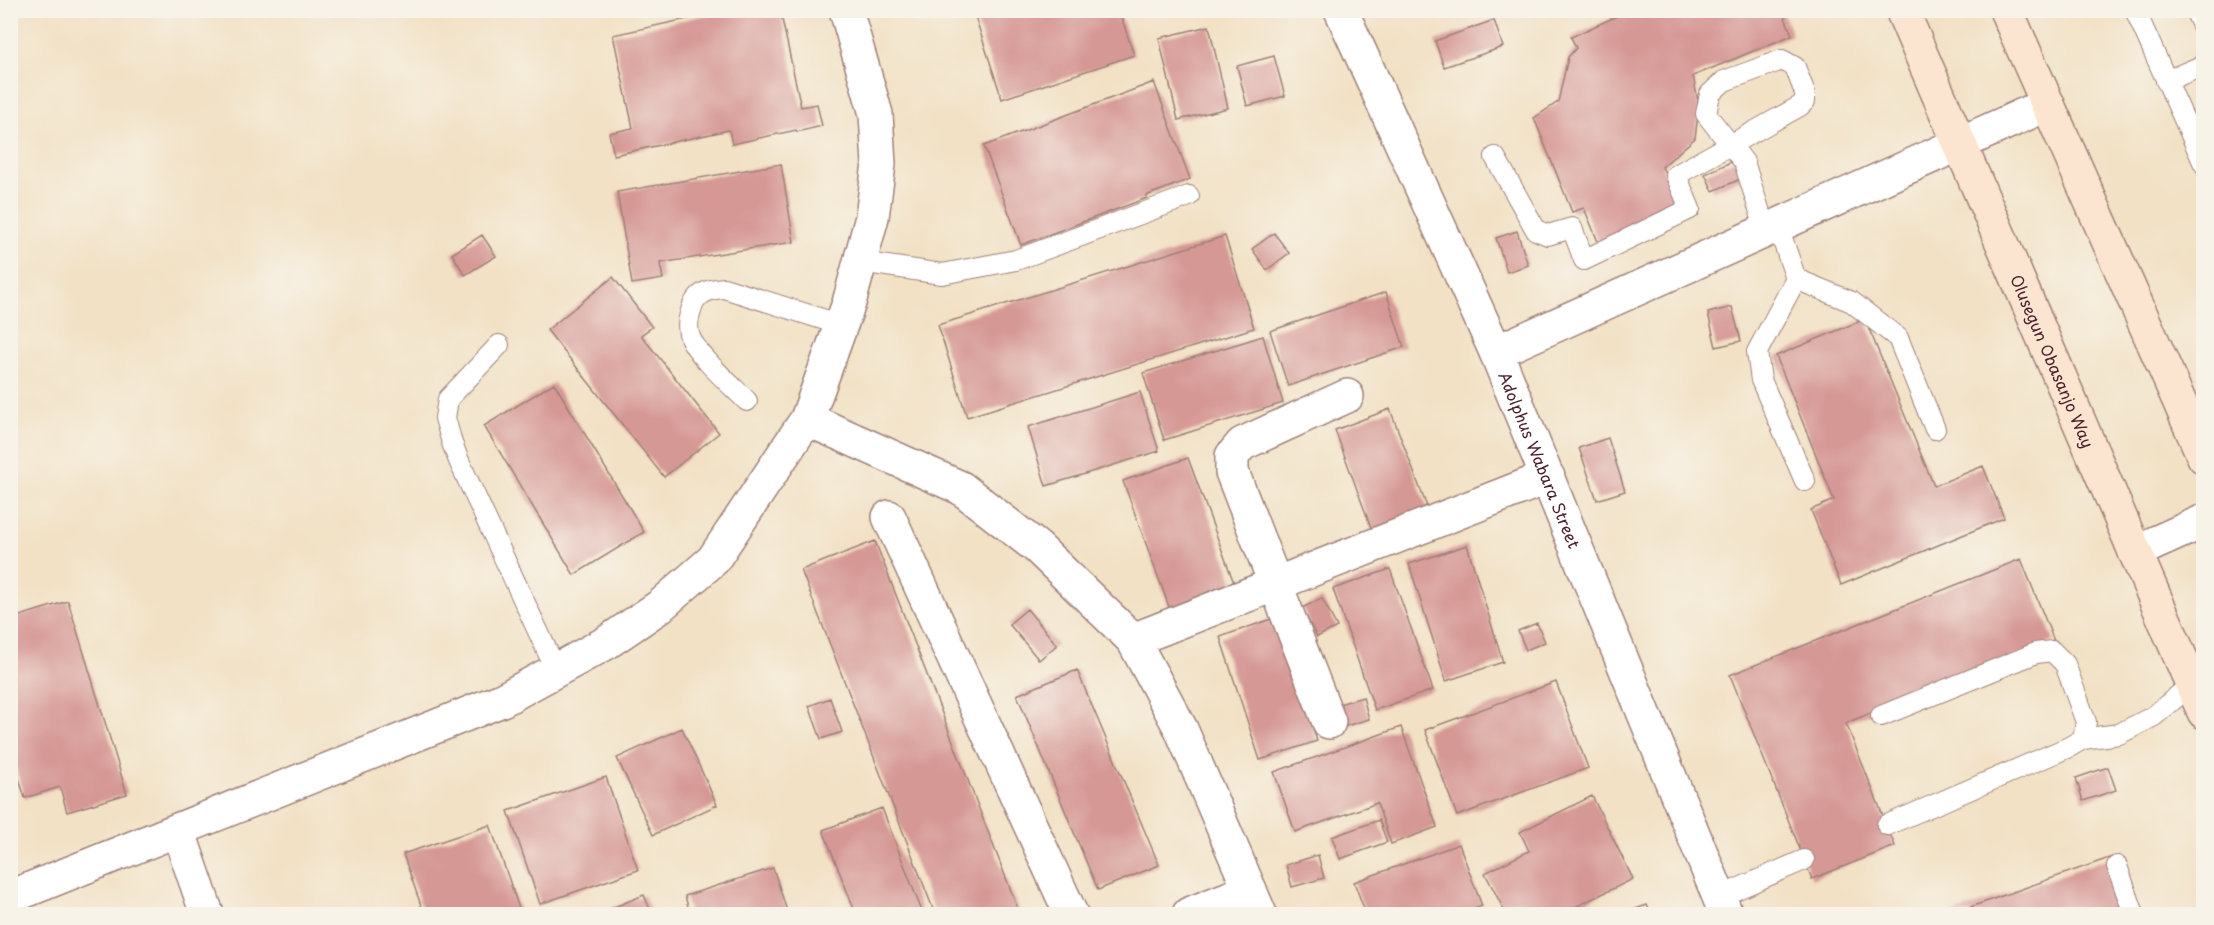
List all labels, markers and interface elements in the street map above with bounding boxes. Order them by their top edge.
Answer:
street label: Olusegun Obasanjo Way [2005,270,2101,451]
street label: Adolphus Wabara Street [1493,368,1587,552]

